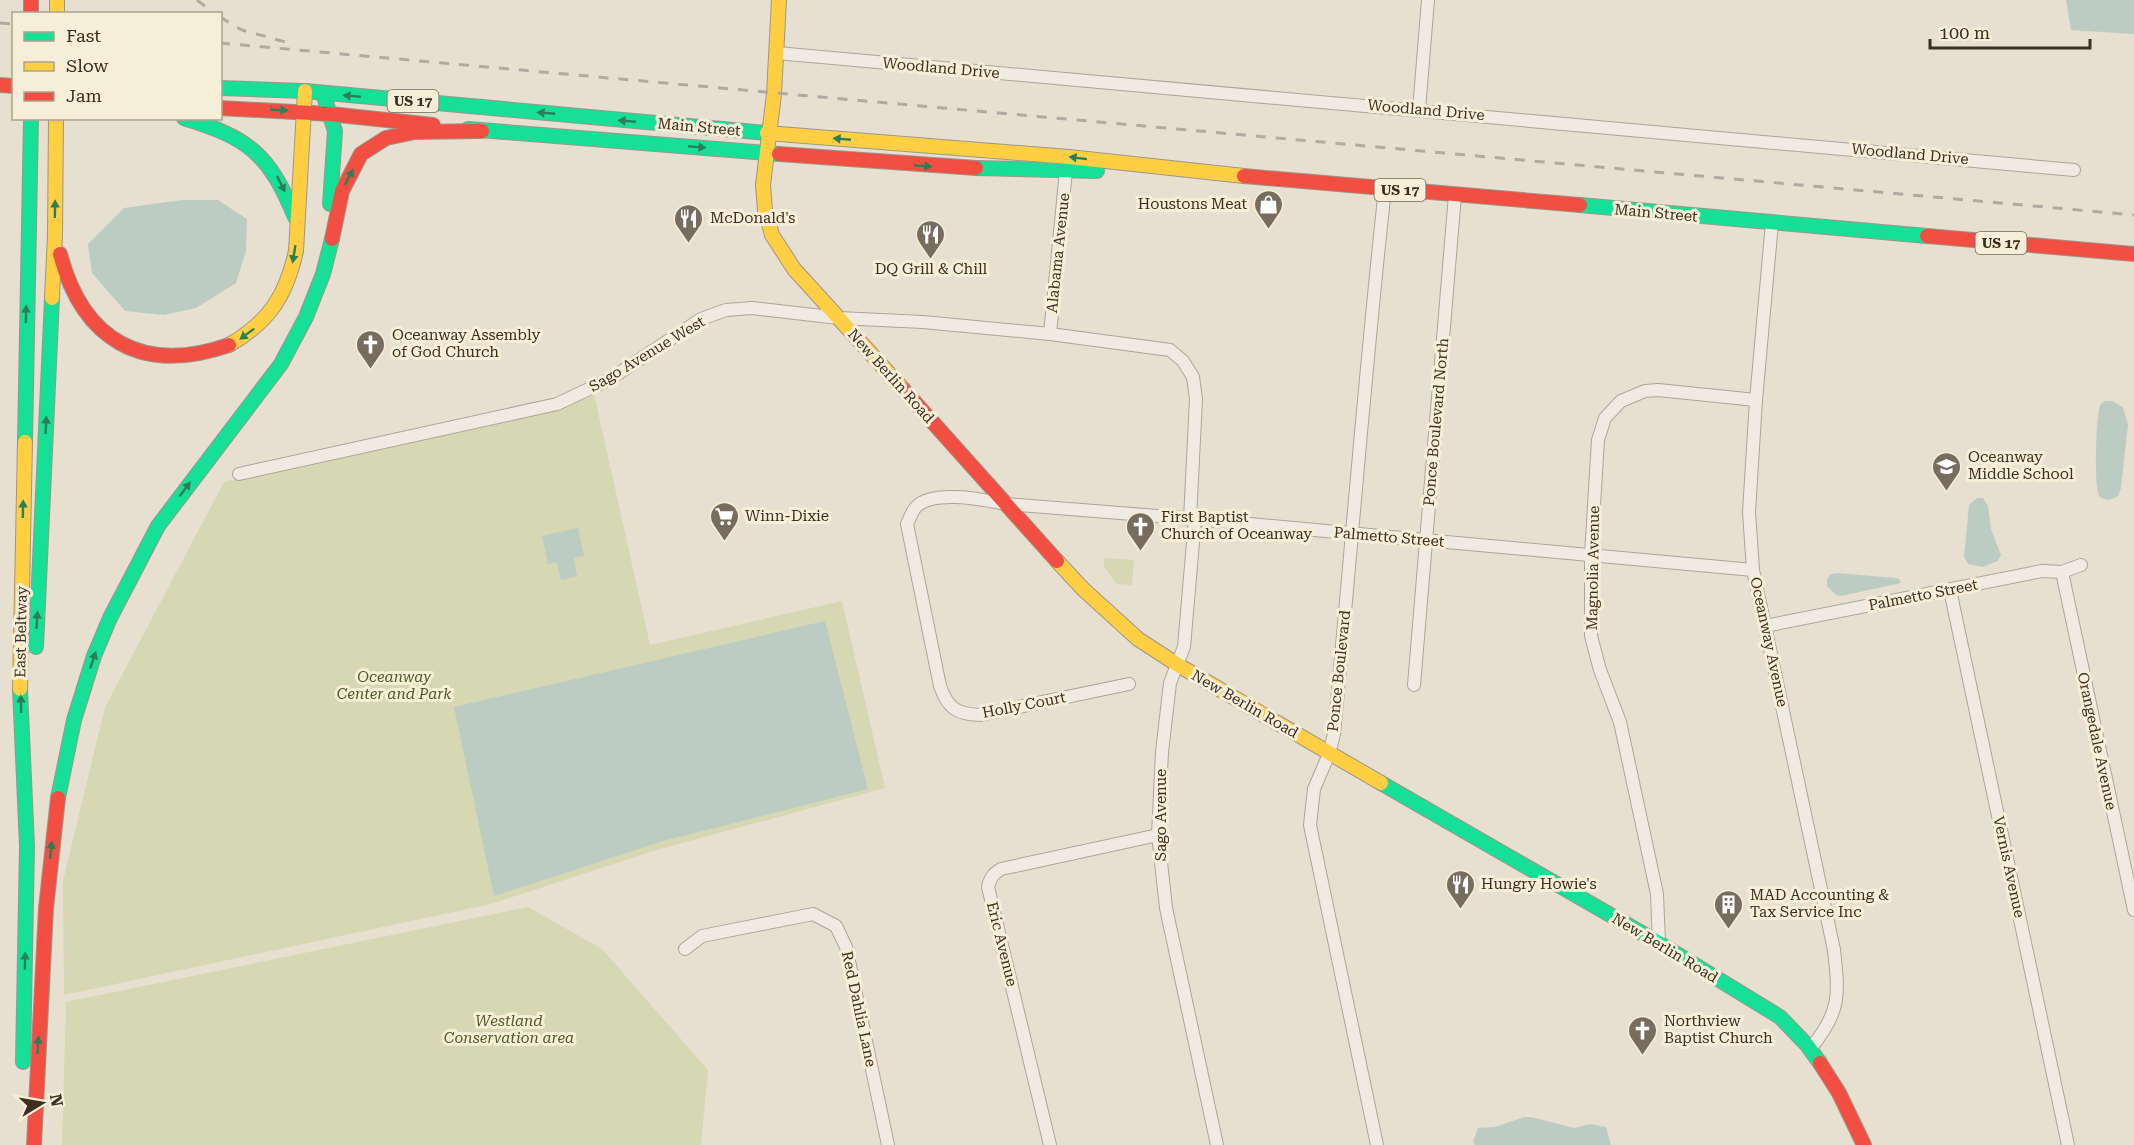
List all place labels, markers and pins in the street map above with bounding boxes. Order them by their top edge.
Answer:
shop icon: Houstons Meat [1252,188,1284,230]
place label: Houstons Meat [1138,195,1247,213]
restaurant icon: McDonald's [673,202,705,244]
place label: McDonald's [710,209,796,227]
restaurant icon: DQ Grill & Chill [915,218,947,260]
place label: DQ Grill & Chill [875,260,988,278]
place label: Oceanway Assembly of God Church [392,326,541,361]
church icon: Oceanway Assembly of God Church [355,328,387,370]
place label: Oceanway Middle School [1968,448,2074,483]
school or university icon: Oceanway Middle School [1931,450,1963,492]
supermarket icon: Winn-Dixie [708,500,740,542]
place label: Winn-Dixie [745,507,829,525]
place label: First Baptist Church of Oceanway [1161,508,1312,543]
church icon: First Baptist Church of Oceanway [1124,510,1156,552]
restaurant icon: Hungry Howie's [1444,868,1476,910]
place label: Hungry Howie's [1481,875,1597,893]
place label: MAD Accounting & Tax Service Inc [1750,886,1889,921]
building icon: MAD Accounting & Tax Service Inc [1713,888,1745,930]
place label: Northview Baptist Church [1664,1012,1773,1047]
church icon: Northview Baptist Church [1627,1014,1659,1056]

